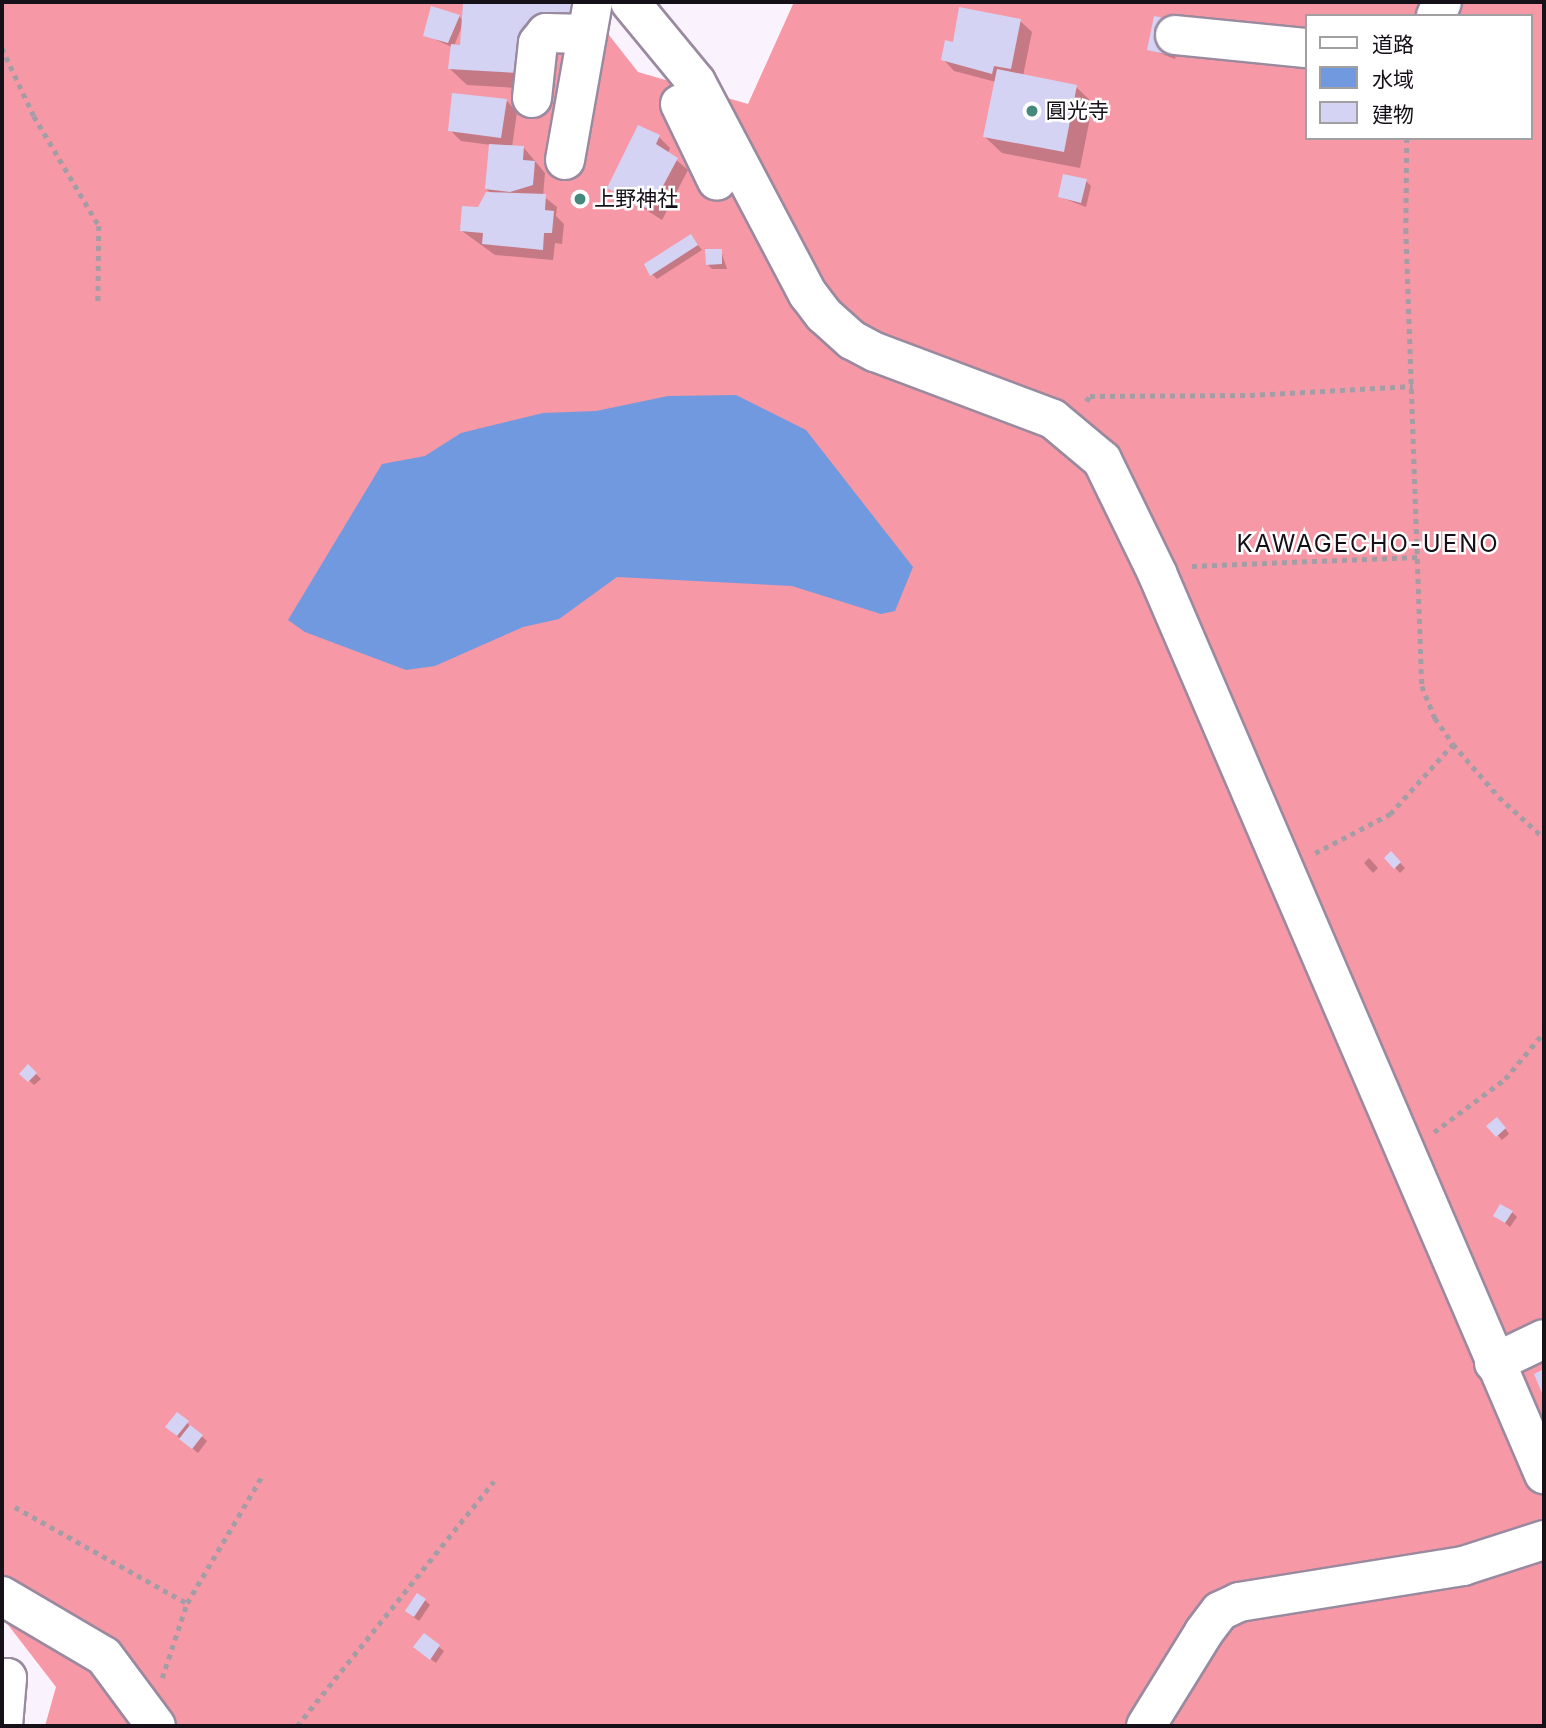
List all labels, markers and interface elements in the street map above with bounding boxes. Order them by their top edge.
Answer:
legend [1304,14,1532,140]
text: 道路 [1372,32,1414,57]
text: 水域 [1372,67,1414,92]
place label: 圓光寺 [1046,98,1109,124]
text: 建物 [1372,102,1414,127]
marker: 圓光寺 [1024,103,1040,119]
place label: 上野神社 [594,186,678,212]
marker: 上野神社 [572,191,588,207]
district label: KAWAGECHO-UENO [1238,530,1498,558]

